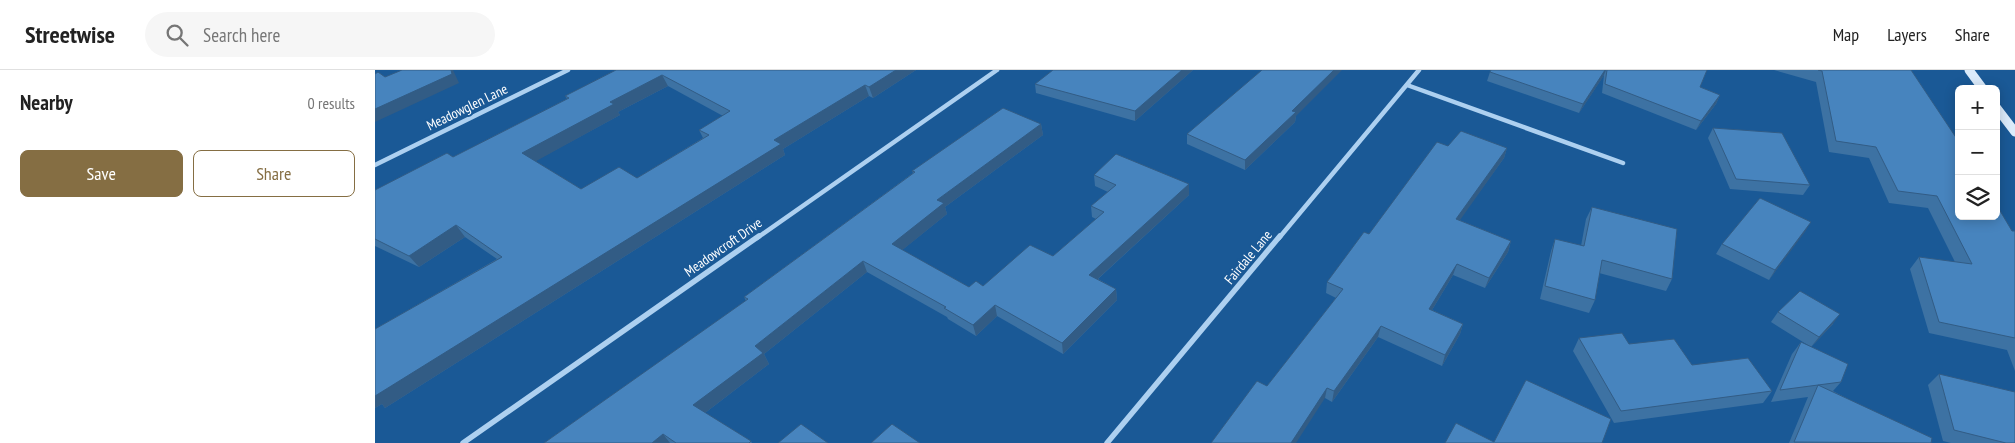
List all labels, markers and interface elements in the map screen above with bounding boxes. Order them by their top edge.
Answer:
search box [145,12,495,57]
text: Streetwise [25,19,115,50]
icon: search [163,21,191,49]
text: Search here [203,23,280,47]
text: Map [1833,23,1859,46]
text: Layers [1887,23,1927,46]
text: Share [1955,23,1990,46]
street label: Meadowglen Lane [424,80,511,134]
map controls [1955,85,2000,220]
button: + [1955,85,2000,130]
text: Nearby [20,89,73,116]
text: 0 results [308,93,355,113]
button: − [1955,130,2000,175]
button: Save [20,150,183,197]
button: Share [193,150,355,197]
button: layers [1955,175,2000,220]
street label: Meadowcroft Drive [681,213,766,280]
street label: Fairdale Lane [1220,226,1276,288]

